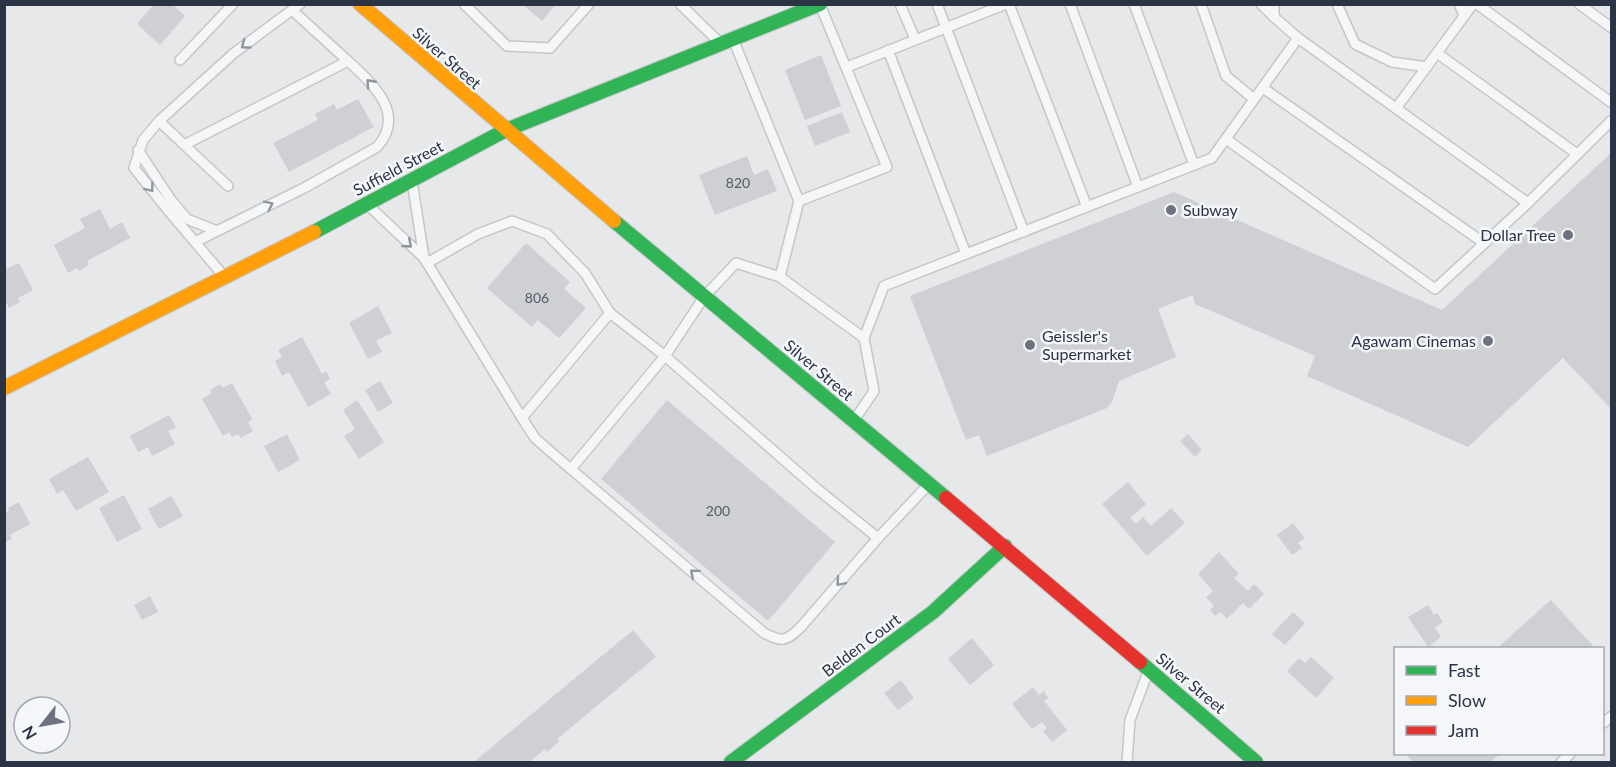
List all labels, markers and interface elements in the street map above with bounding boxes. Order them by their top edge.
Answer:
street label: Silver Street [409,23,486,93]
one-way arrow [240,38,251,49]
one-way arrow [366,80,377,90]
street label: Suffield Street [350,136,446,199]
house number: 820 [726,174,750,191]
one-way arrow [142,181,153,192]
one-way arrow [263,200,274,212]
place label: Subway [1183,200,1239,219]
marker: Subway [1164,203,1178,217]
place label: Dollar Tree [1480,225,1556,244]
marker: Dollar Tree [1561,228,1575,242]
one-way arrow [401,237,412,248]
house number: 806 [525,289,549,306]
place label: Geissler's Supermarket [1042,326,1132,363]
place label: Agawam Cinemas [1351,331,1476,350]
marker: Agawam Cinemas [1481,334,1495,348]
street label: Silver Street [781,335,858,404]
marker: Geissler's Supermarket [1023,338,1037,352]
house number: 200 [706,502,730,519]
one-way arrow [690,570,701,581]
one-way arrow [836,575,847,586]
street label: Belden Court [818,609,904,680]
legend [1394,647,1604,755]
street label: Silver Street [1153,648,1230,717]
text: Fast [1448,659,1481,681]
text: Slow [1448,689,1486,711]
north arrow [12,695,72,755]
text: Jam [1448,719,1479,741]
text: N [17,723,40,743]

